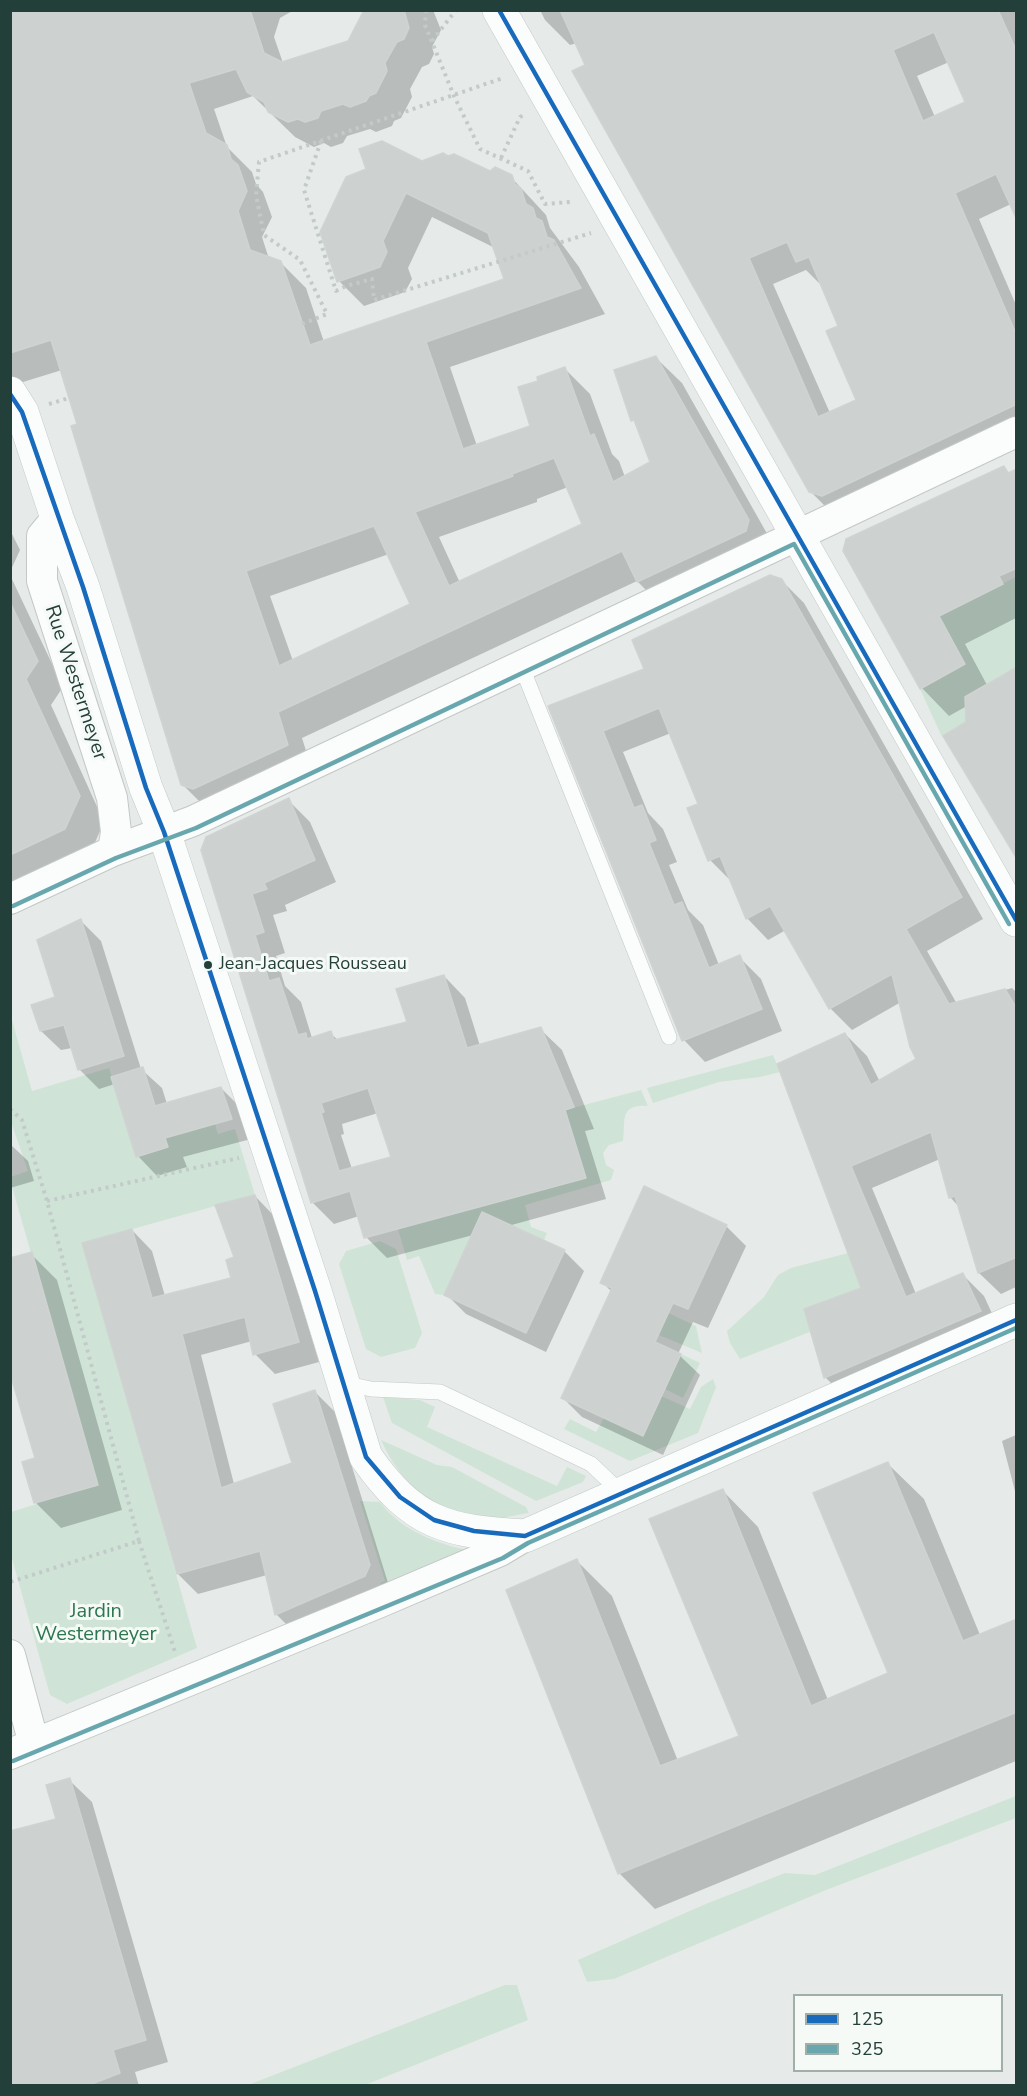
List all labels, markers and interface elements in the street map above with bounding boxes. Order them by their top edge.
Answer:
street label: Rue Westermeyer [39,602,111,764]
place label: Jean-Jacques Rousseau [219,954,407,976]
marker: Jean-Jacques Rousseau [202,959,214,971]
park label: Jardin Westermeyer [35,1600,157,1647]
legend [793,1994,1003,2072]
text: 125 [851,2007,883,2031]
text: 325 [851,2037,883,2061]

